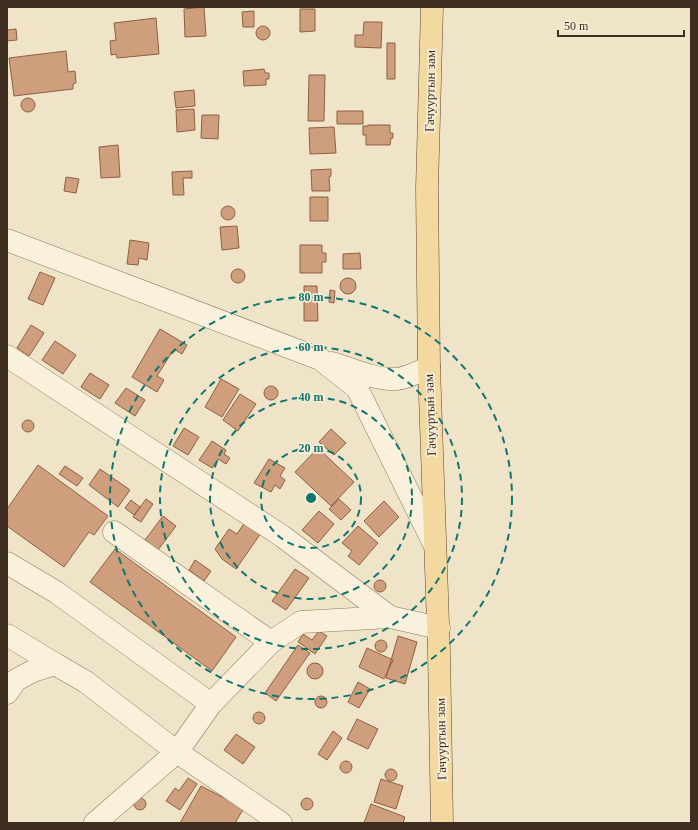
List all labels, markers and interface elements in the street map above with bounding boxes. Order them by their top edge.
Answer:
scale bar [558,12,684,38]
text: 50 m [564,19,589,33]
street label: Гачууртын зам [422,50,438,132]
text: 80 m [299,290,324,304]
text: 60 m [299,340,324,354]
street label: Гачууртын зам [421,374,439,456]
text: 40 m [299,390,324,404]
text: 20 m [299,441,324,455]
centre of rings [304,491,318,505]
street label: Гачууртын зам [433,698,449,780]

